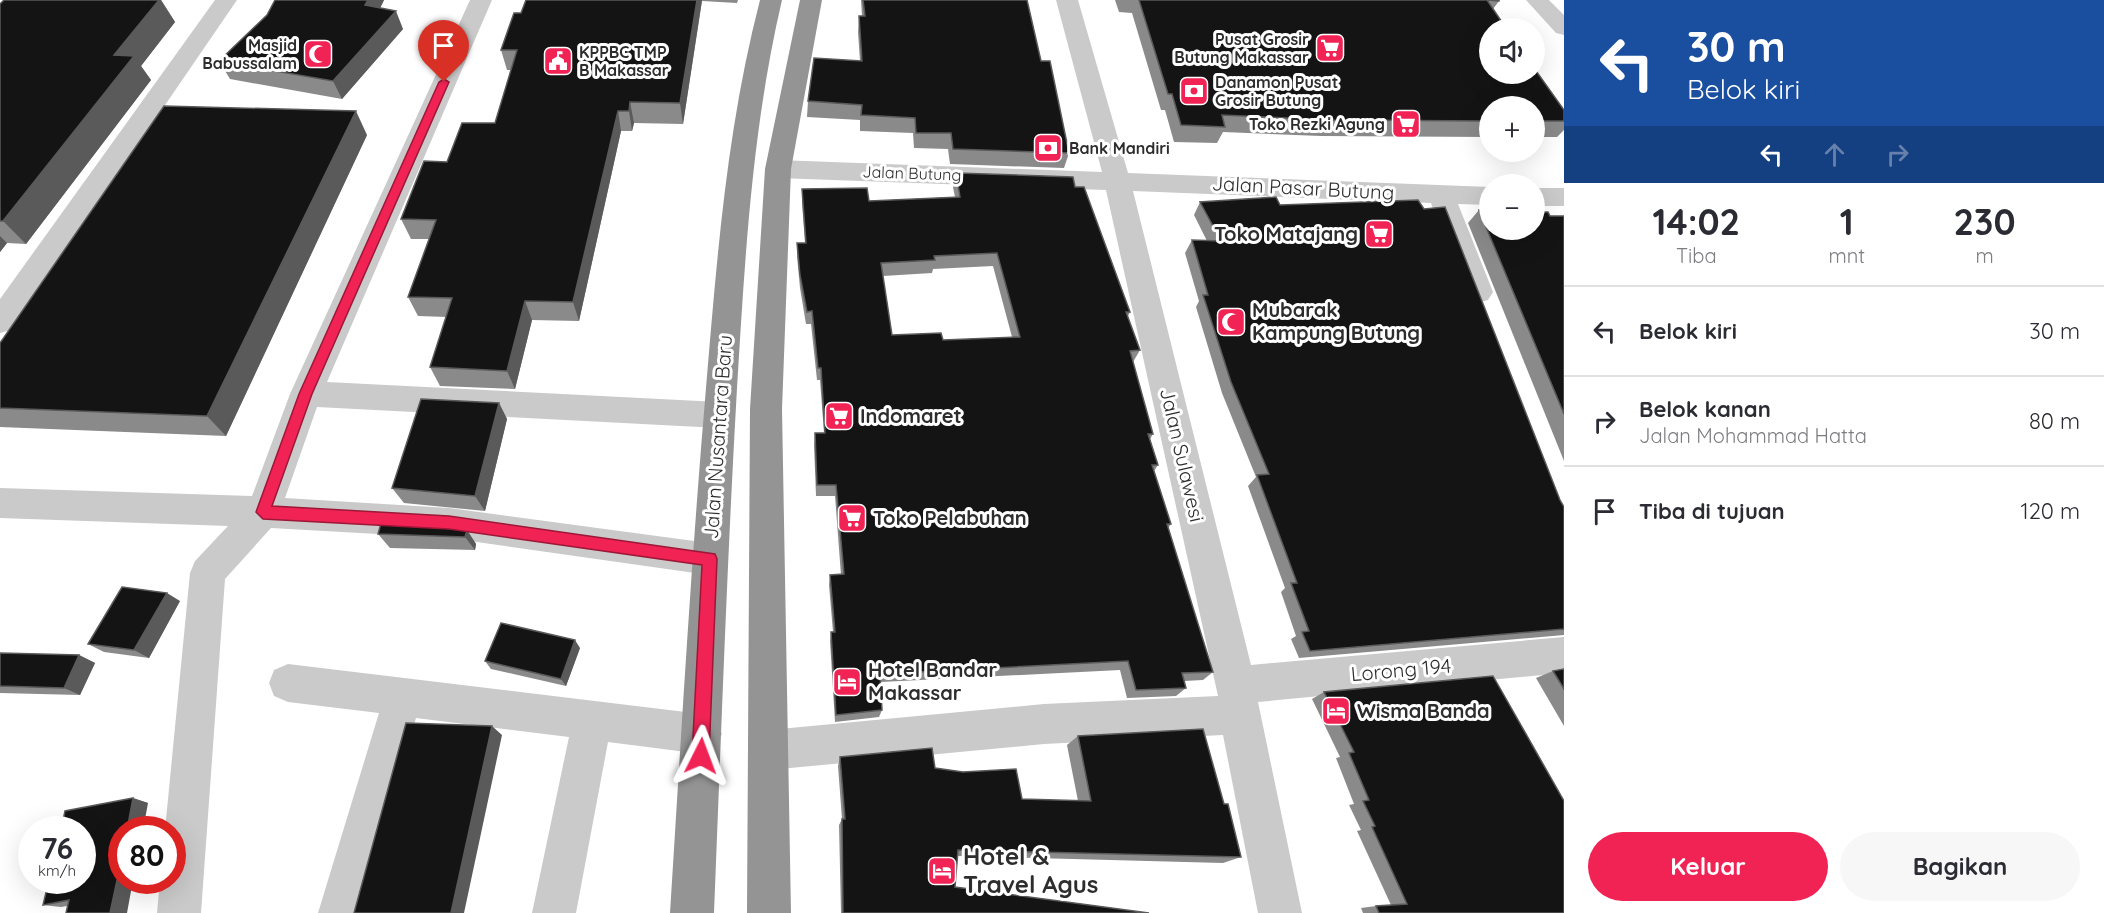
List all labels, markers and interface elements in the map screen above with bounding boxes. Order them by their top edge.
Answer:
map controls [1479,18,1545,240]
button: sound [1479,18,1545,84]
pin [418,20,469,82]
text: 30 m [1687,20,1786,73]
icon: left [1588,24,1666,102]
icon: arrive [427,29,460,62]
place label: Pusat Grosir Butung Makassar [1174,29,1309,67]
supermarket icon: Pusat Grosir Butung Makassar [1314,32,1346,64]
place label: Masjid Babussalam [202,35,297,73]
mosque icon: Masjid Babussalam [302,38,334,70]
place label: KPPBC TMP B Makassar [579,42,669,80]
public building icon: KPPBC TMP B Makassar [542,45,574,77]
place label: Danamon Pusat Grosir Butung [1215,72,1338,110]
text: Belok kiri [1687,72,1800,106]
bank icon: Danamon Pusat Grosir Butung [1178,75,1210,107]
button: + [1479,96,1545,162]
supermarket icon: Toko Rezki Agung [1390,108,1422,140]
place label: Toko Rezki Agung [1249,114,1385,134]
bank icon: Bank Mandiri [1032,132,1064,164]
place label: Bank Mandiri [1069,138,1170,158]
icon: left [1755,138,1788,171]
icon: ahead [1818,138,1851,171]
icon: right [1881,138,1914,171]
street label: Jalan Butung [862,161,962,185]
street label: Jalan Pasar Butung [1211,170,1395,205]
button: − [1479,174,1545,240]
text: 14:02 [1652,199,1740,244]
text: 1 [1840,199,1854,244]
text: 230 [1954,199,2016,244]
supermarket icon: Toko Matajang [1363,218,1395,250]
place label: Toko Matajang [1214,221,1358,246]
text: Tiba [1676,243,1717,268]
text: mnt [1829,243,1865,268]
text: m [1975,243,1994,268]
place label: Mubarak Kampung Butung [1252,297,1420,345]
mosque icon: Mubarak Kampung Butung [1215,306,1247,338]
icon: left [1588,315,1621,348]
text: Belok kiri [1639,317,1737,345]
text: 30 m [2029,317,2080,345]
street label: Jalan Nusantara Baru [698,334,737,540]
street label: Jalan Sulawesi [1155,386,1210,524]
text: Belok kanan [1639,395,1771,423]
supermarket icon: Indomaret [823,400,855,432]
place label: Indomaret [860,403,962,428]
icon: right [1588,405,1621,438]
text: 80 m [2029,407,2080,435]
text: Jalan Mohammad Hatta [1639,423,1867,448]
icon: arrive [1588,495,1621,528]
text: Tiba di tujuan [1639,497,1785,525]
text: 120 m [2021,497,2080,525]
supermarket icon: Toko Pelabuhan [836,502,868,534]
place label: Toko Pelabuhan [873,505,1027,530]
street label: Lorong 194 [1350,653,1452,686]
place label: Hotel Bandar Makassar [868,657,997,705]
hotel icon: Hotel Bandar Makassar [831,666,863,698]
hotel icon: Wisma Banda [1320,695,1352,727]
place label: Wisma Banda [1357,698,1490,723]
position arrow [669,724,733,788]
speed limit sign: 80 [108,816,186,894]
text: 76 [41,829,73,867]
button: Keluar [1588,832,1828,901]
button: Bagikan [1840,832,2080,901]
place label: Hotel & Travel Agus [963,841,1098,899]
hotel icon: Hotel & Travel Agus [926,855,958,887]
text: km/h [38,861,76,880]

